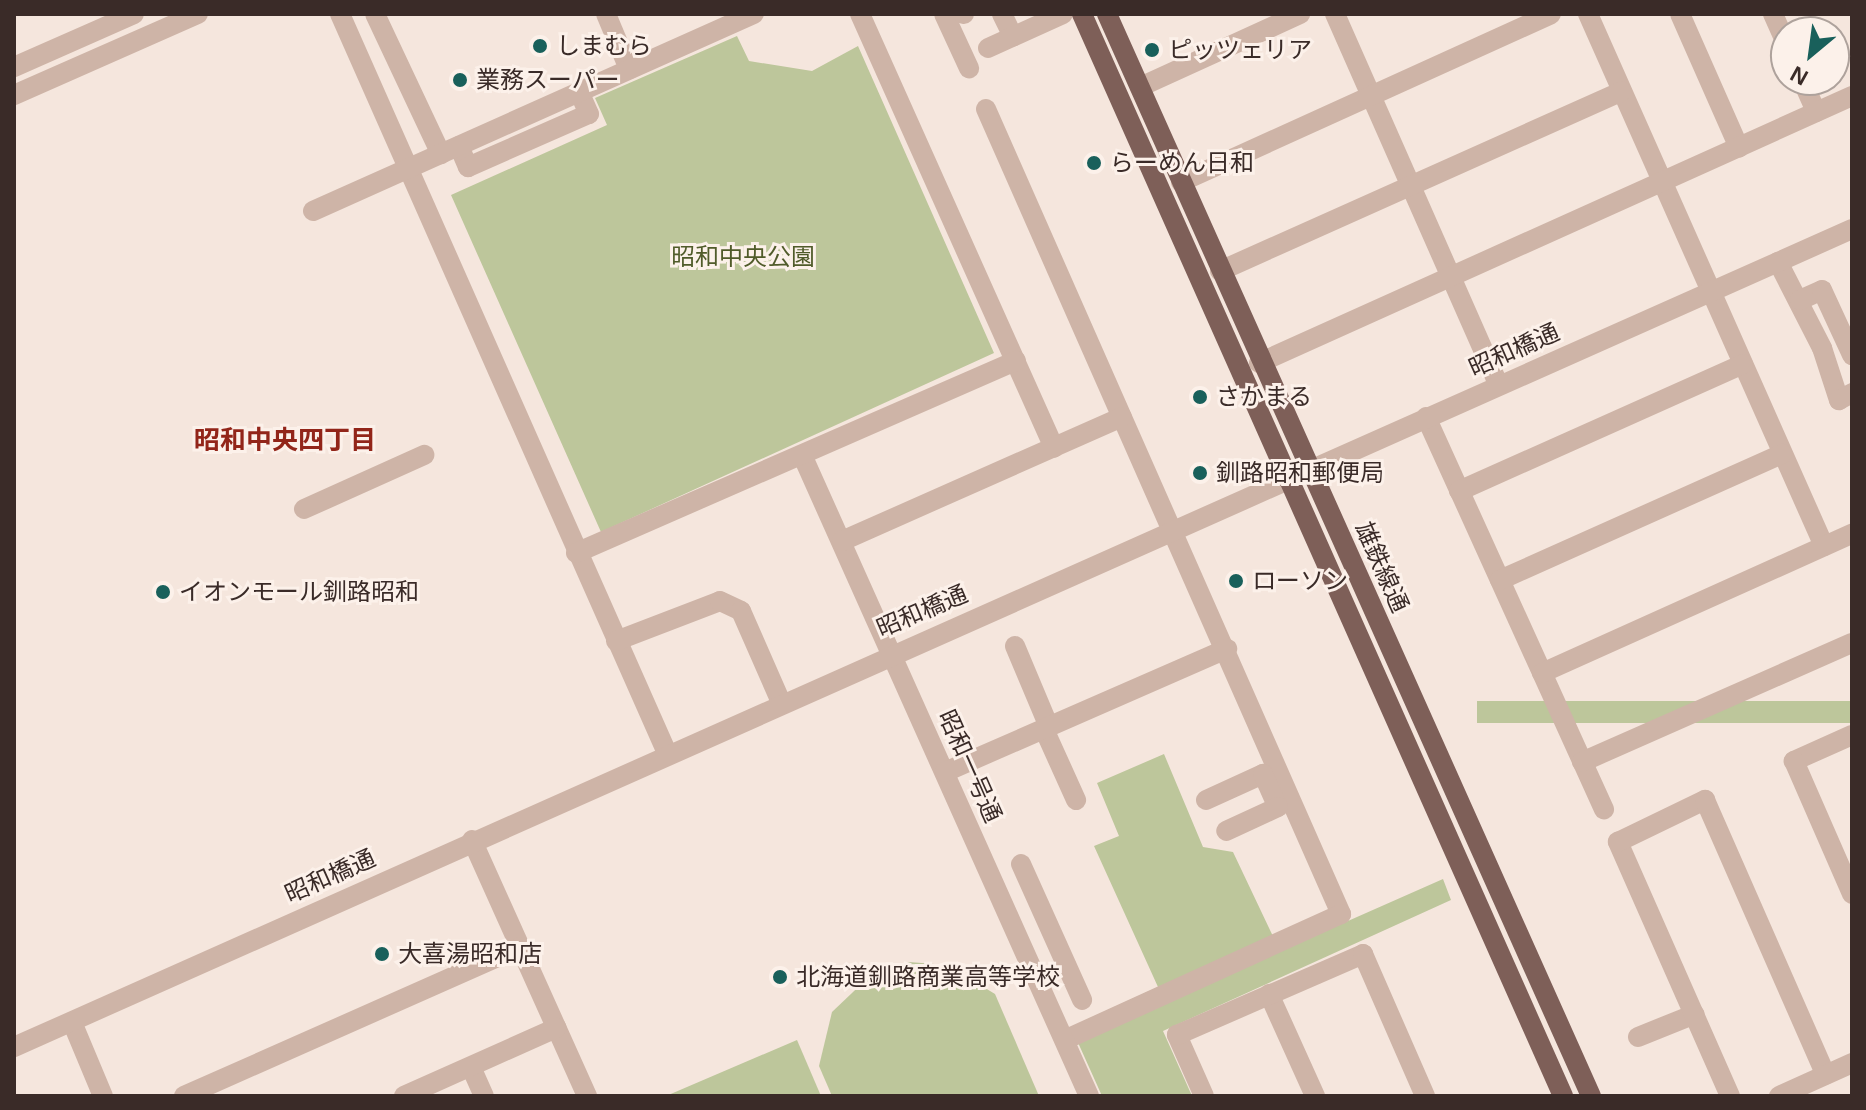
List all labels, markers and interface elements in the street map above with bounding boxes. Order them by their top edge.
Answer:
north arrow [1770,16,1850,96]
place label: しまむら [556,32,652,60]
place label: ピッツェリア [1168,36,1312,64]
marker: しまむら [531,37,549,55]
marker: ピッツェリア [1143,41,1161,59]
text: N [1786,61,1812,90]
place label: 業務スーパー [476,66,620,94]
marker: 業務スーパー [451,71,469,89]
place label: らーめん日和 [1110,149,1254,177]
marker: らーめん日和 [1085,154,1103,172]
park label: 昭和中央公園 [671,243,815,271]
street label: 昭和橋通 [1464,317,1564,383]
place label: さかまる [1216,383,1312,411]
marker: さかまる [1191,388,1209,406]
district label: 昭和中央四丁目 [194,425,376,457]
place label: 釧路昭和郵便局 [1216,459,1384,487]
marker: 釧路昭和郵便局 [1191,464,1209,482]
street label: 雄鉄線通 [1349,517,1415,617]
place label: ローソン [1252,567,1348,595]
marker: ローソン [1227,572,1245,590]
place label: イオンモール釧路昭和 [179,578,419,606]
street label: 昭和橋通 [872,579,972,643]
marker: イオンモール釧路昭和 [154,583,172,601]
street label: 昭和一号通 [932,705,1008,827]
street label: 昭和橋通 [280,843,380,909]
place label: 大喜湯昭和店 [398,940,542,968]
marker: 大喜湯昭和店 [373,945,391,963]
place label: 北海道釧路商業高等学校 [796,963,1060,991]
marker: 北海道釧路商業高等学校 [771,968,789,986]

